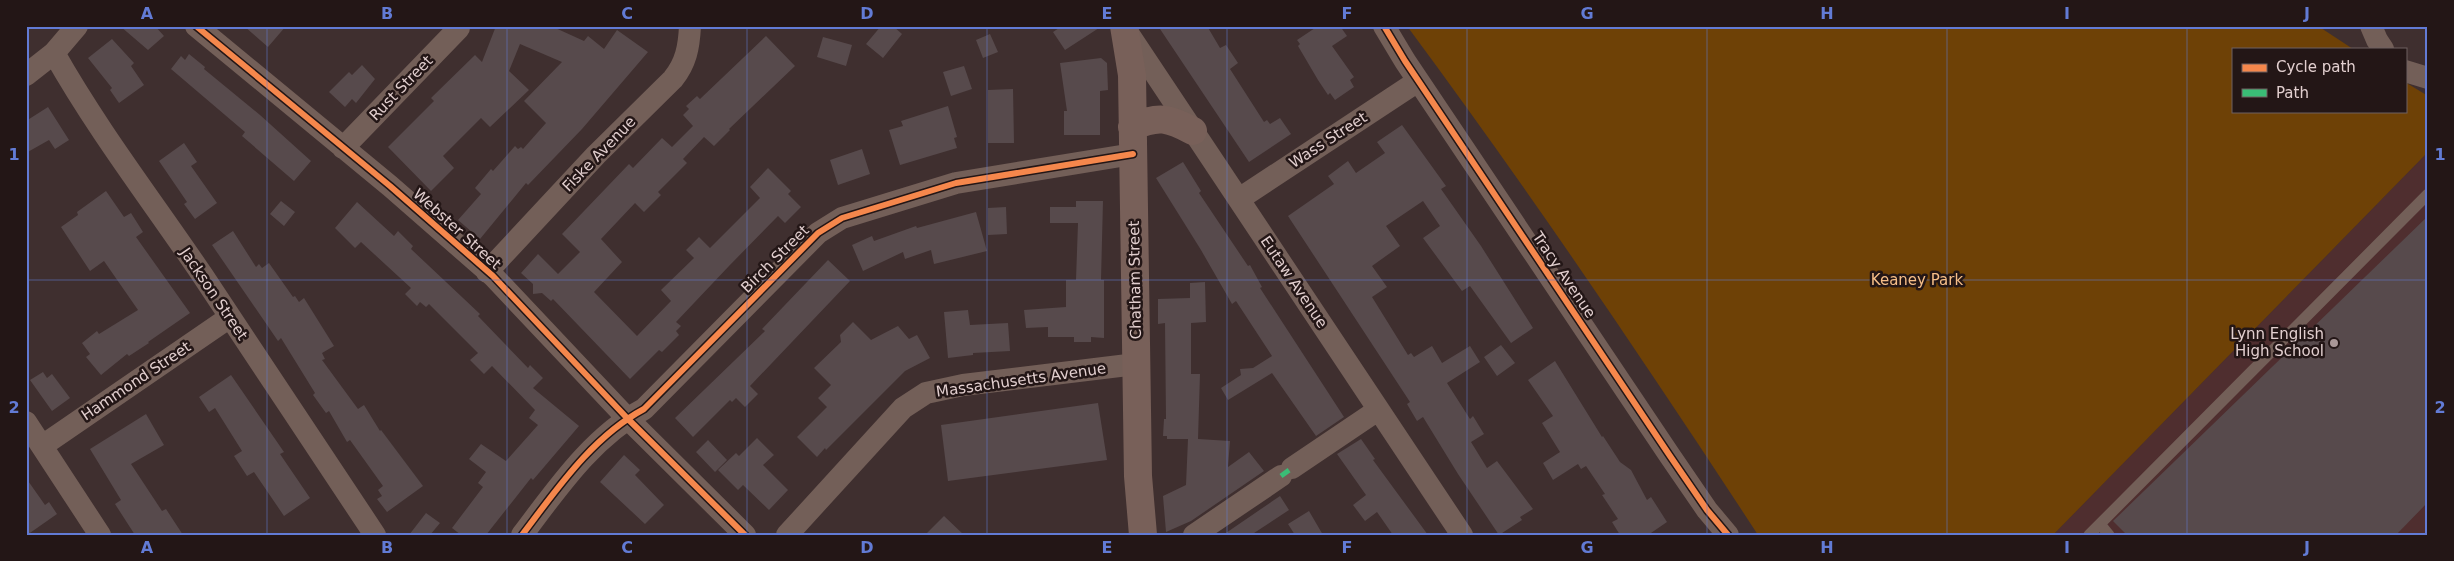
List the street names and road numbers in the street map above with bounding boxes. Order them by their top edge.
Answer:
street label: Rust Street [366,52,436,124]
street label: Wass Street [1286,108,1370,172]
street label: Fiske Avenue [559,113,639,195]
street label: Webster Street [409,185,505,273]
street label: Chatham Street [1125,220,1145,340]
street label: Birch Street [737,221,813,297]
street label: Tracy Avenue [1528,228,1599,321]
street label: Eutaw Avenue [1257,233,1331,331]
street label: Jackson Street [176,244,252,344]
street label: Hammond Street [78,338,194,424]
street label: Massachusetts Avenue [935,359,1107,401]

